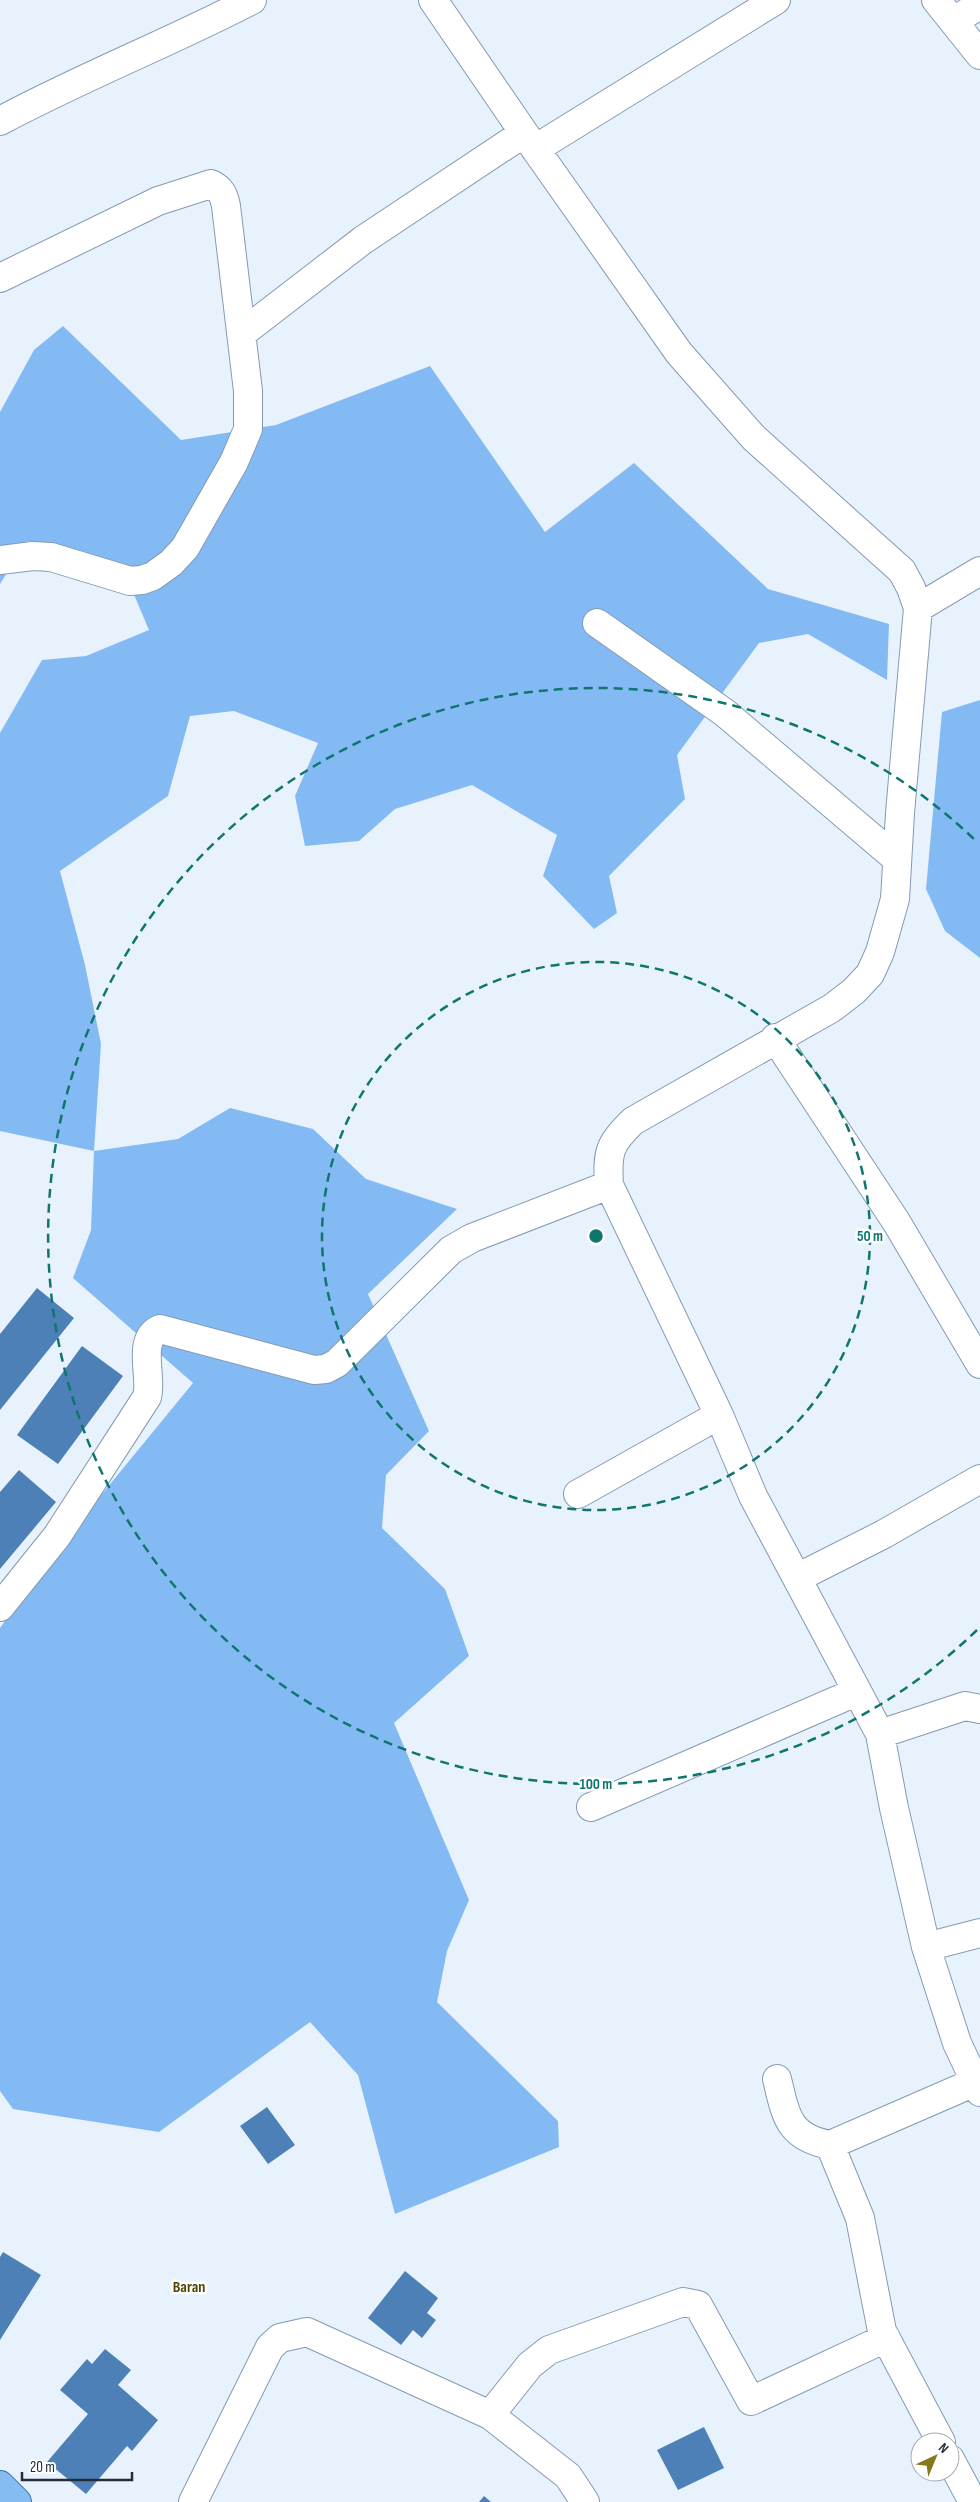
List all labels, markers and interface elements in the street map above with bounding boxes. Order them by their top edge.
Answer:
centre of rings [587,1227,605,1245]
text: 50 m [857,1227,883,1246]
text: 100 m [580,1775,612,1794]
district label: Baran [173,2278,205,2297]
north arrow [910,2432,960,2482]
text: N [935,2439,952,2457]
scale bar [22,2450,132,2482]
text: 20 m [30,2458,55,2477]

